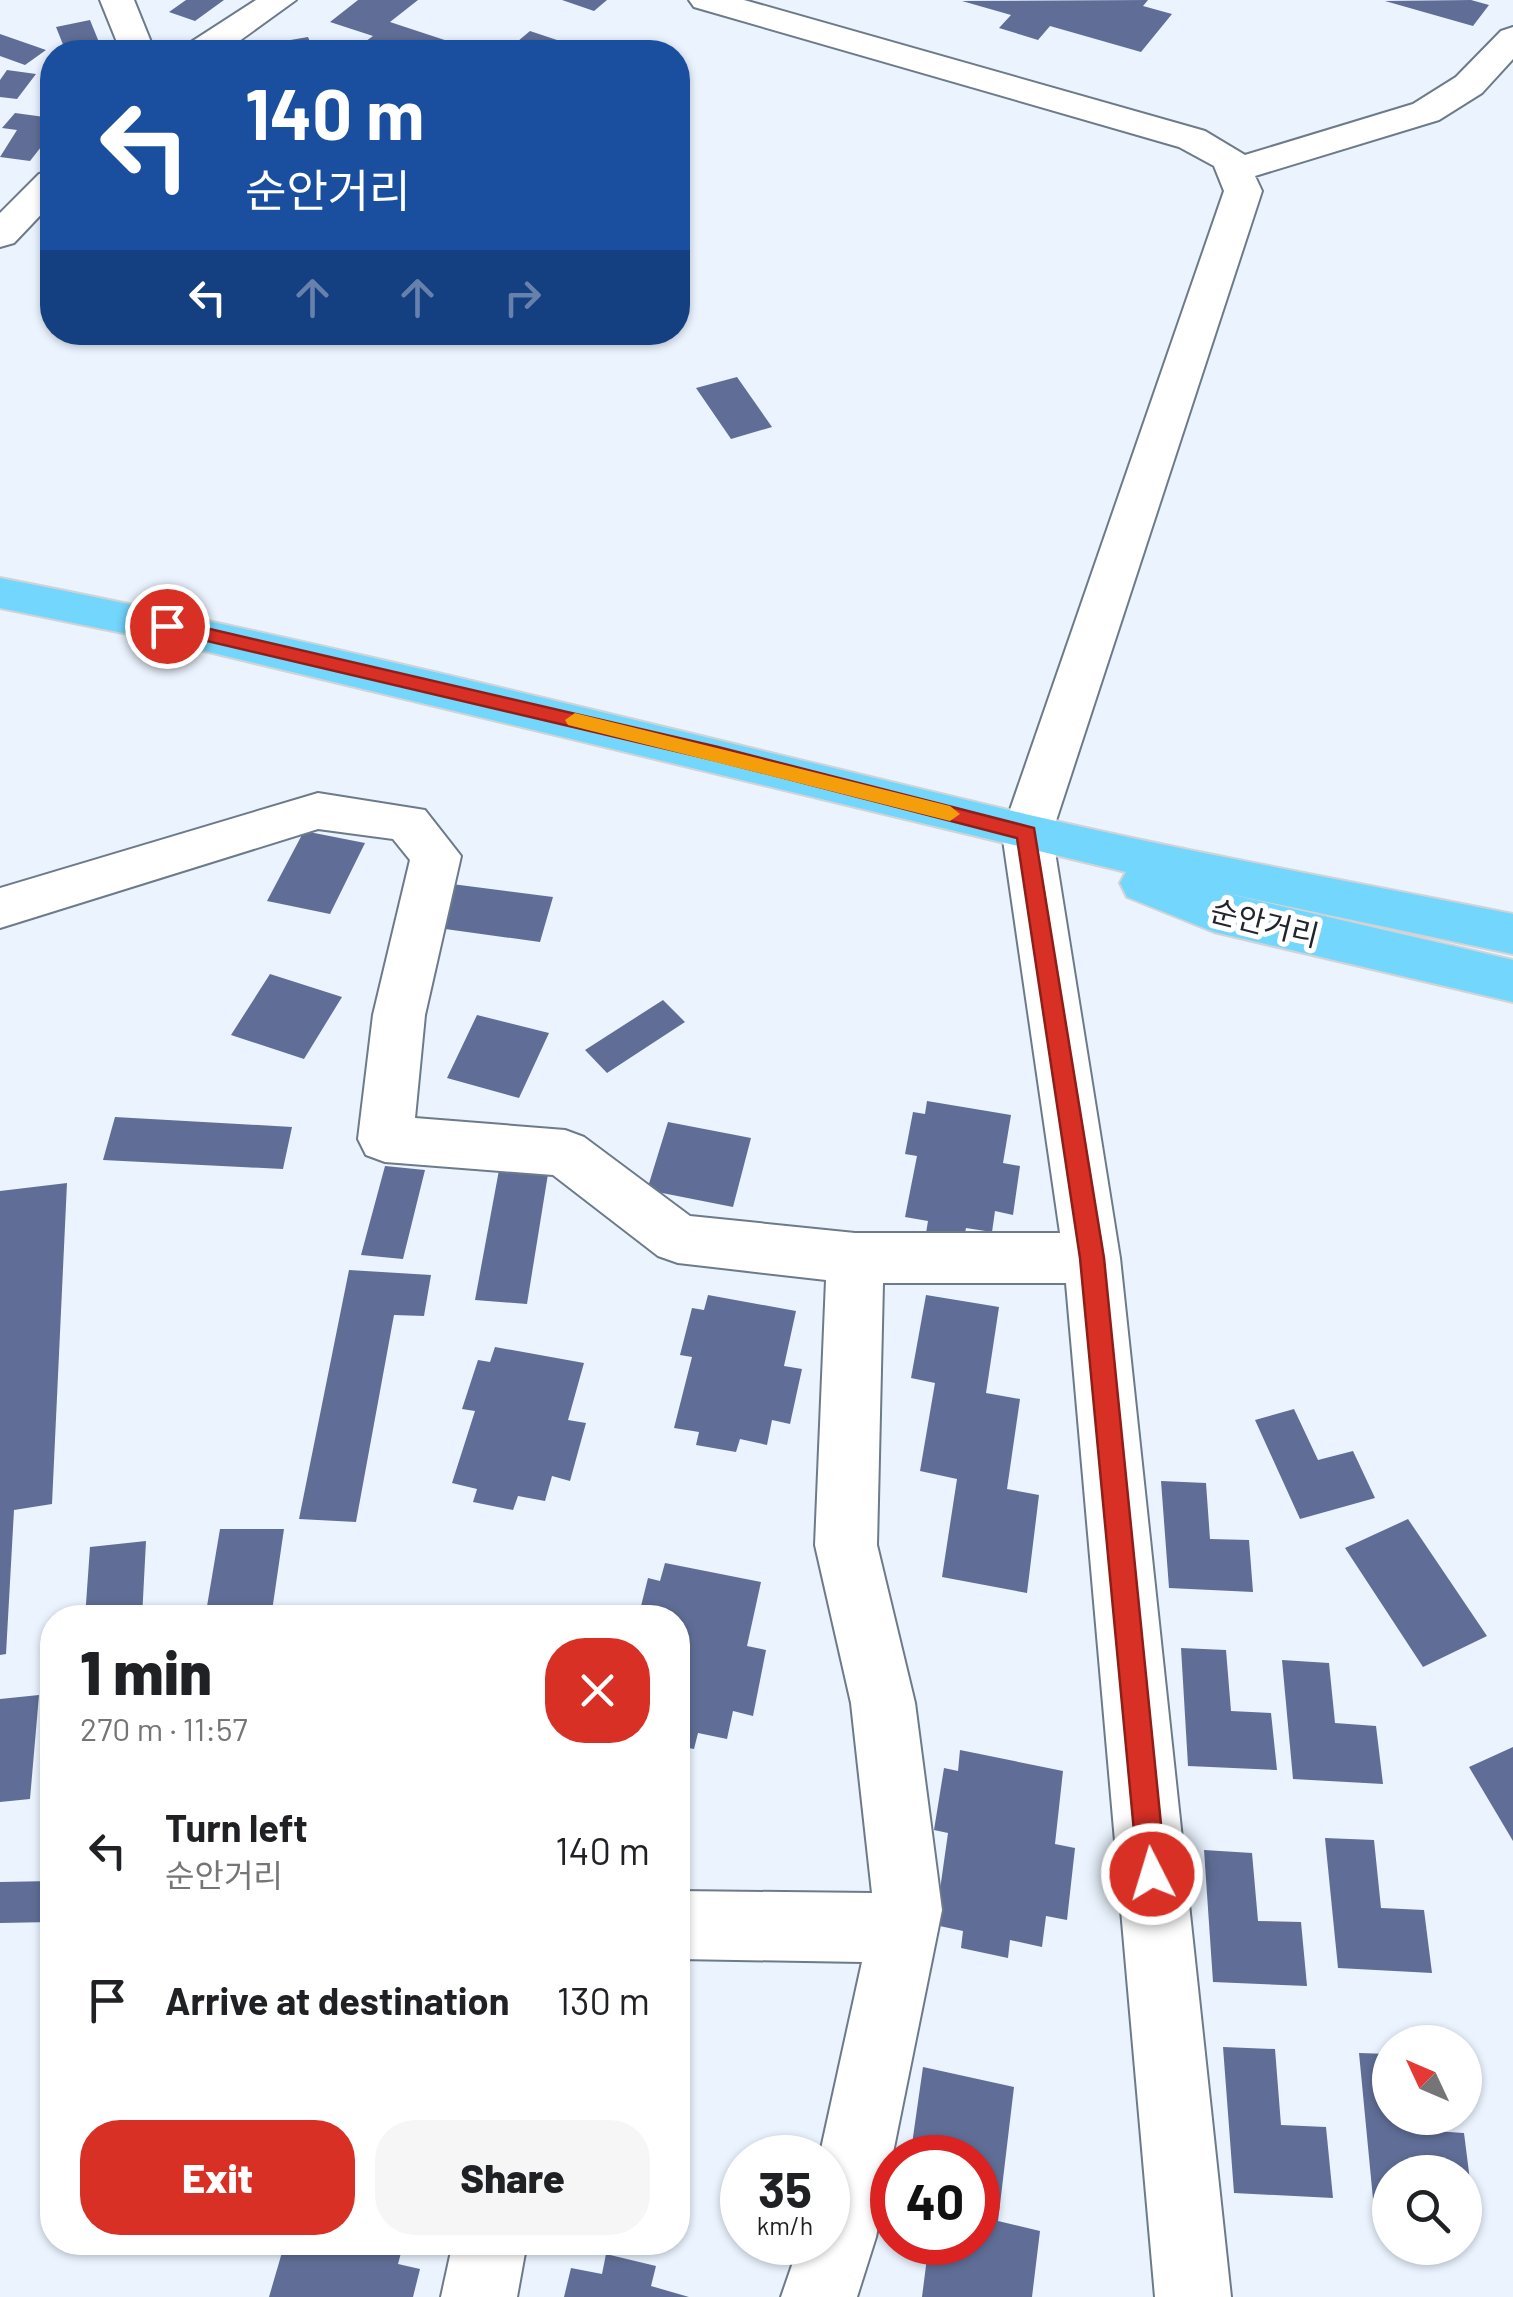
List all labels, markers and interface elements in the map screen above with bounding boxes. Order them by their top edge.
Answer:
text: 140 m [245,70,424,154]
icon: left [80,80,210,210]
text: 순안거리 [245,162,411,216]
icon: left [180,270,235,325]
icon: ahead [285,270,340,325]
icon: ahead [390,270,445,325]
icon: right [495,270,550,325]
pin [125,584,210,669]
icon: arrive [140,599,195,654]
street label: 순안거리 [1207,891,1323,953]
text: 1 min [80,1635,212,1707]
button: close [545,1638,650,1743]
text: 270 m · 11:57 [80,1709,248,1747]
text: Turn left [165,1804,308,1850]
position arrow [1100,1822,1204,1926]
icon: left [80,1823,135,1878]
text: 140 m [555,1827,650,1873]
text: 순안거리 [165,1855,283,1893]
icon: arrive [80,1973,135,2028]
text: Arrive at destination [165,1977,510,2023]
text: 130 m [557,1977,650,2023]
north arrow [1372,2025,1482,2135]
map controls [1372,2025,1482,2265]
button: Exit [80,2120,355,2235]
button: Share [375,2120,650,2235]
speed limit sign: 40 [870,2135,1000,2265]
button: search [1372,2155,1482,2265]
text: 35 [758,2158,812,2218]
text: km/h [757,2210,813,2240]

